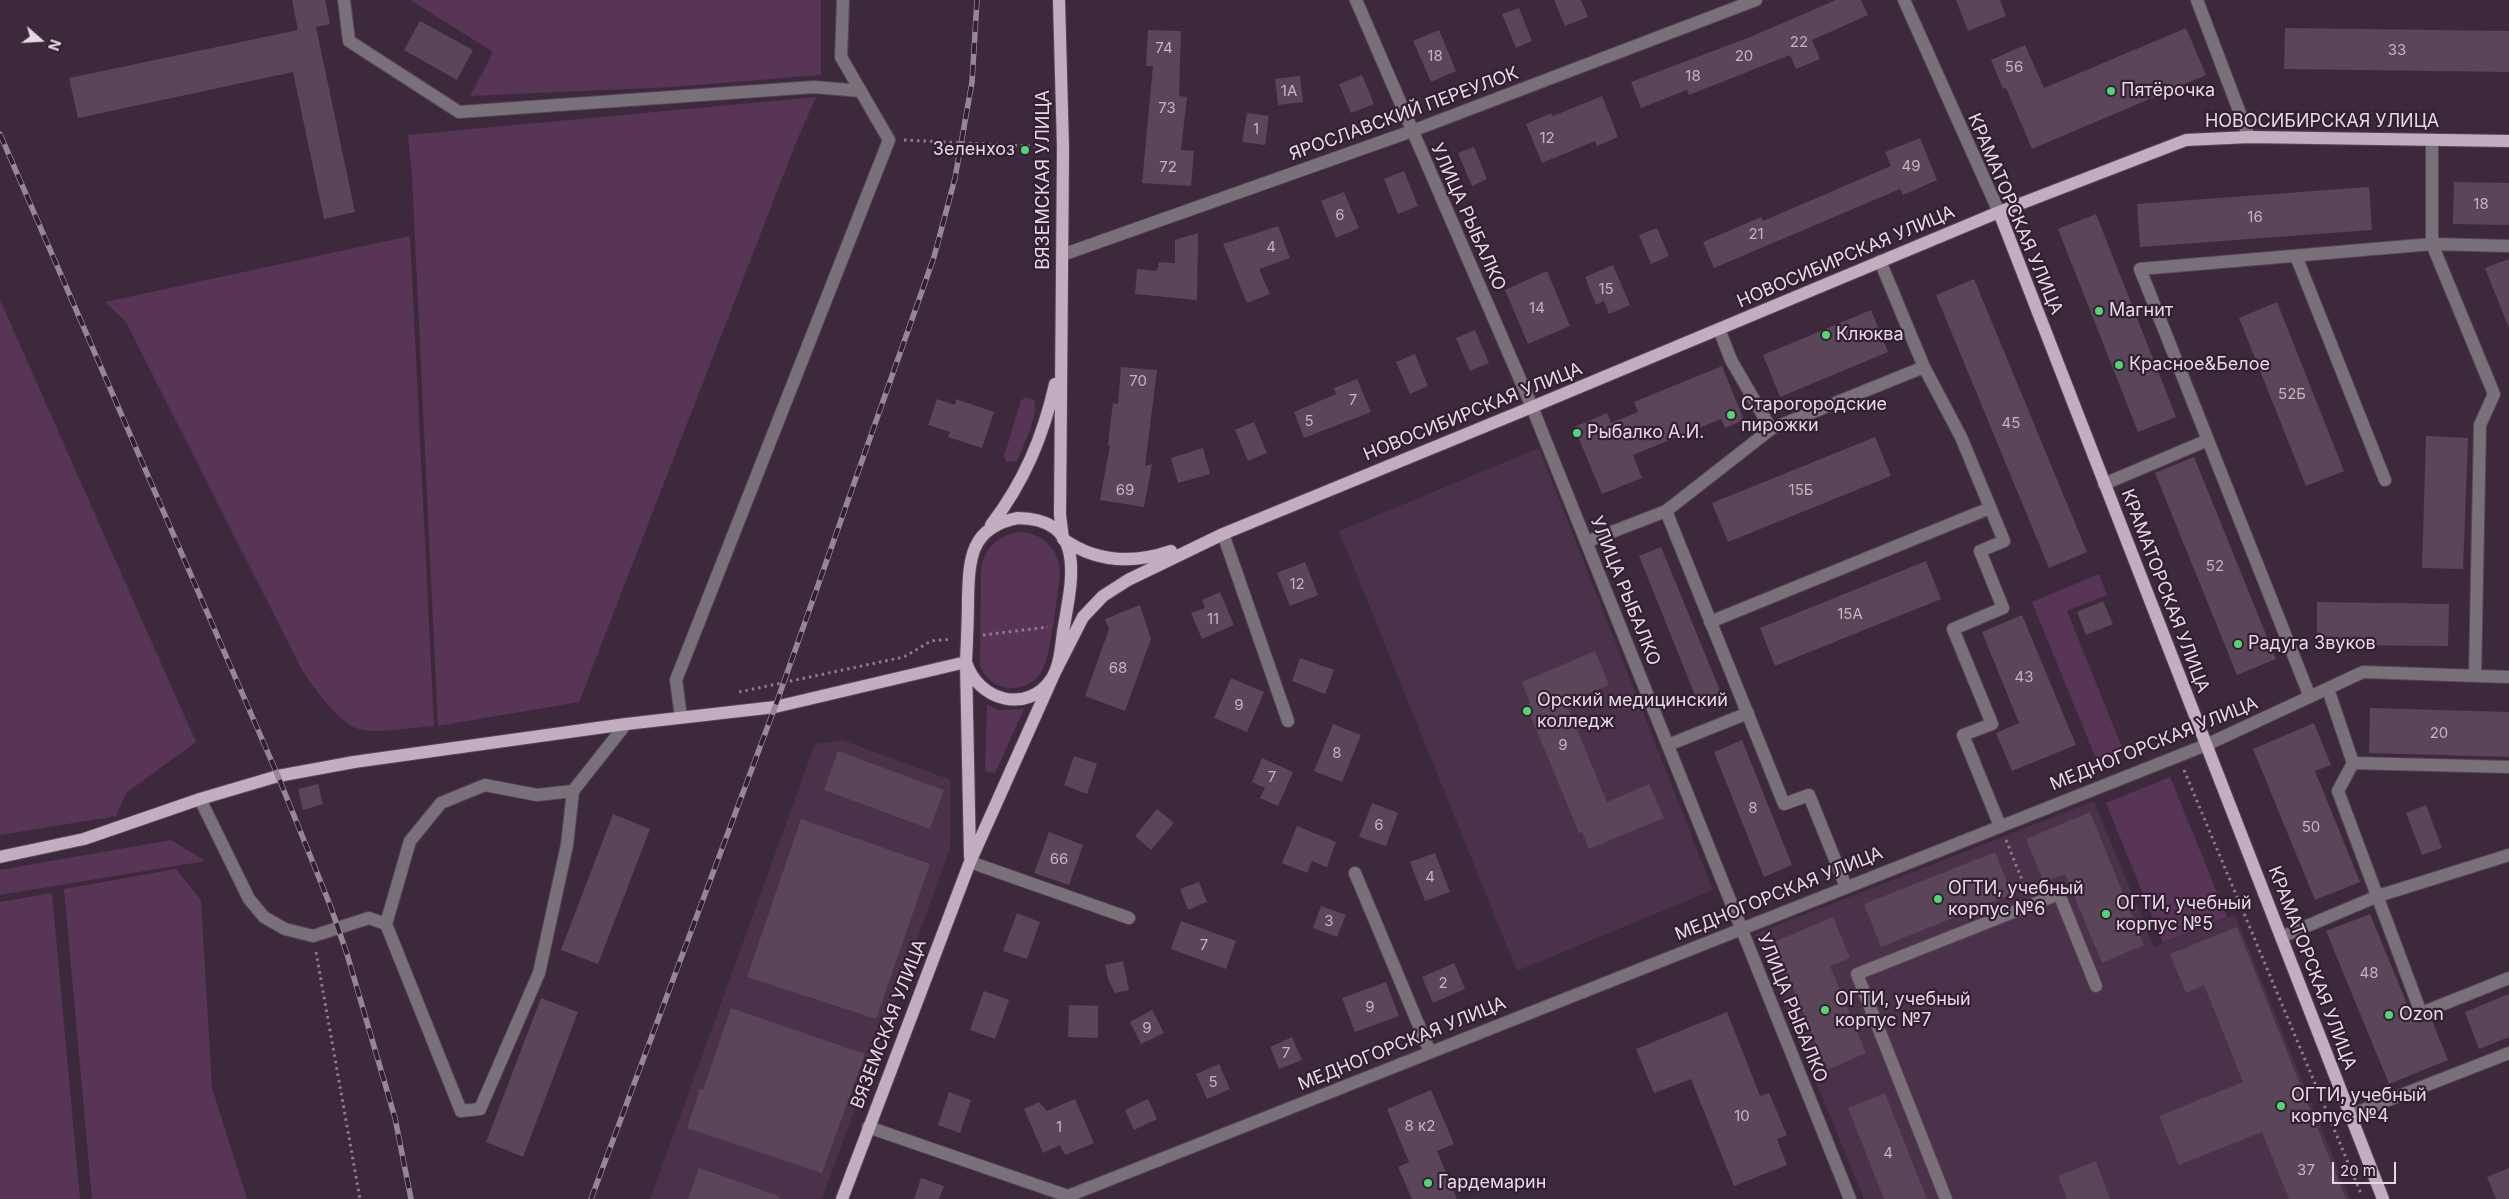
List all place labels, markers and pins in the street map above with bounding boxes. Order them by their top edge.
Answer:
place label: Пятёрочка [2121,80,2215,102]
marker: Пятёрочка [2105,85,2117,97]
place label: Зеленхоз [933,139,1015,161]
marker: Зеленхоз [1019,144,1031,156]
place label: Магнит [2109,300,2173,322]
marker: Магнит [2093,305,2105,317]
place label: Клюква [1836,324,1904,346]
marker: Клюква [1820,329,1832,341]
place label: Красное&Белое [2129,354,2270,376]
marker: Красное&Белое [2113,359,2125,371]
place label: Старогородские пирожки [1741,394,1887,436]
marker: Старогородские пирожки [1725,409,1737,421]
place label: Рыбалко А.И. [1587,422,1704,444]
marker: Рыбалко А.И. [1571,427,1583,439]
place label: Радуга Звуков [2248,633,2376,655]
marker: Радуга Звуков [2232,638,2244,650]
place label: Орский медицинский колледж [1537,690,1728,732]
marker: Орский медицинский колледж [1521,705,1533,717]
place label: ОГТИ, учебный корпус №6 [1948,878,2084,921]
marker: ОГТИ, учебный корпус №6 [1932,893,1944,905]
place label: ОГТИ, учебный корпус №5 [2116,893,2252,936]
marker: ОГТИ, учебный корпус №5 [2100,908,2112,920]
place label: ОГТИ, учебный корпус №7 [1835,989,1971,1032]
marker: ОГТИ, учебный корпус №7 [1819,1004,1831,1016]
place label: Ozon [2399,1004,2444,1026]
marker: Ozon [2383,1009,2395,1021]
place label: ОГТИ, учебный корпус №4 [2291,1085,2427,1128]
marker: ОГТИ, учебный корпус №4 [2275,1100,2287,1112]
place label: Гардемарин [1438,1172,1546,1194]
marker: Гардемарин [1422,1177,1434,1189]

